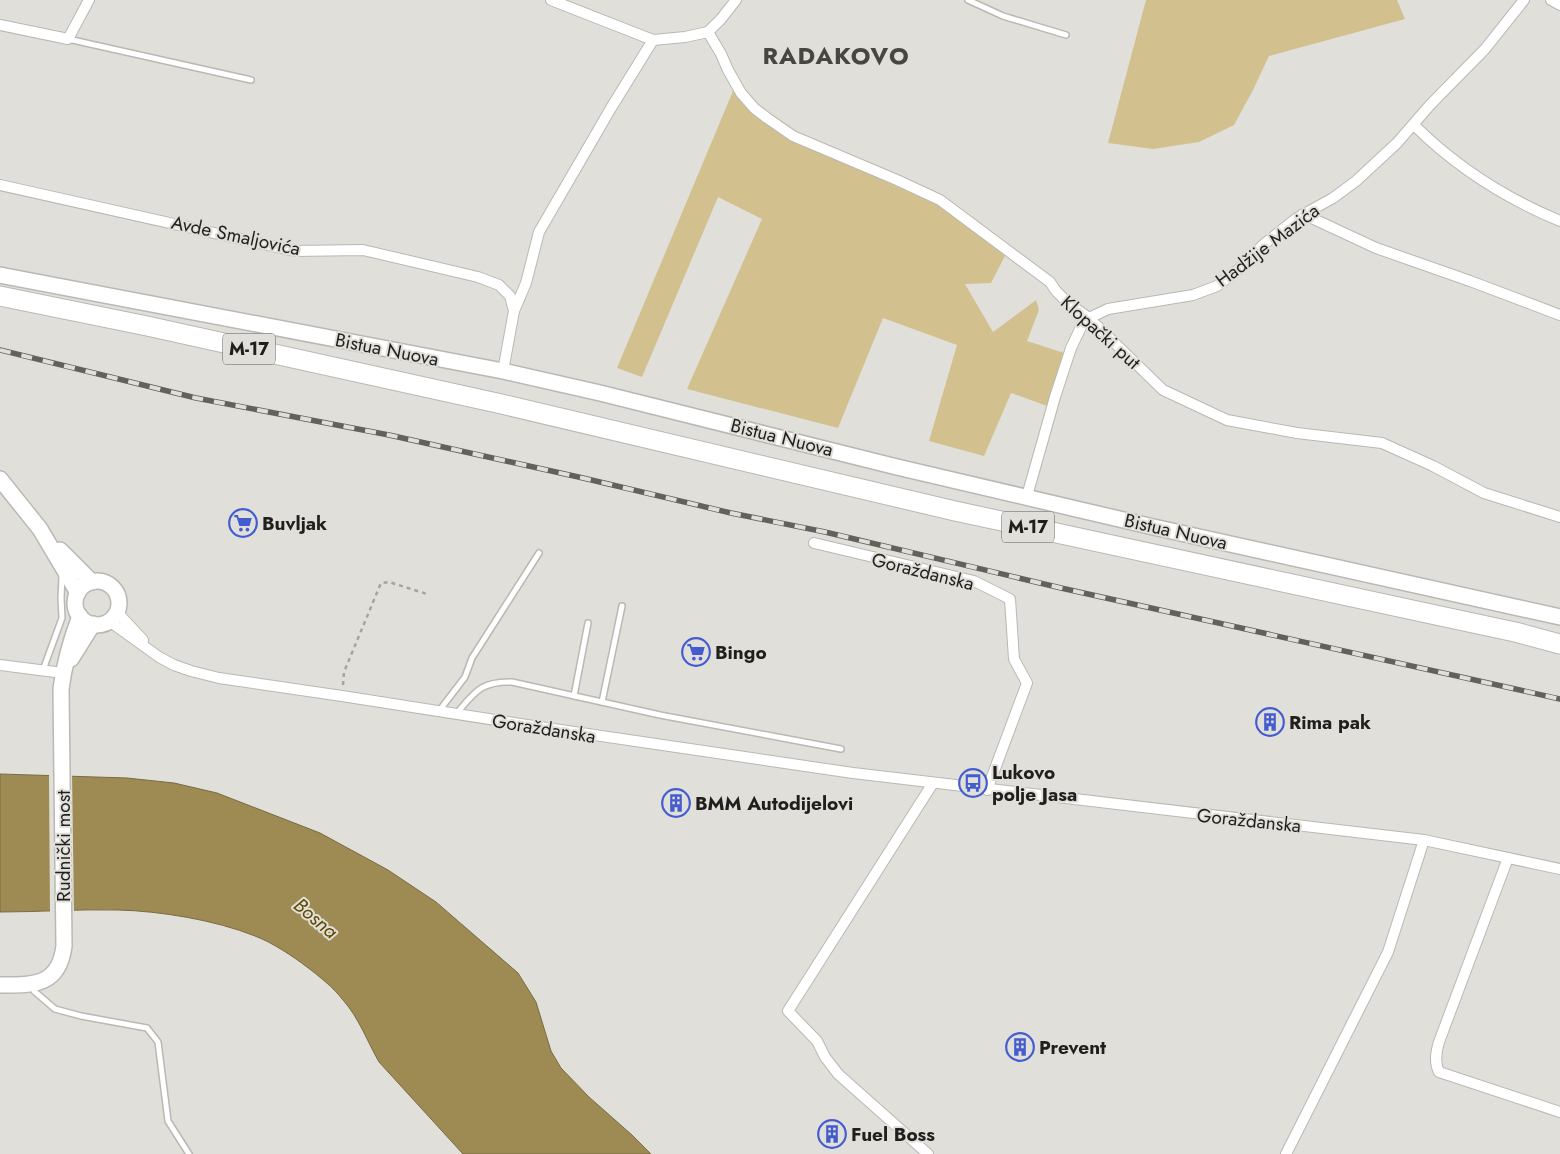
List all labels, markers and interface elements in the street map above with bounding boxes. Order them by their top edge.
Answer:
district label: RADAKOVO [762,38,910,73]
street label: Hadžije Mazića [1210,197,1325,293]
street label: Avde Smaljovića [169,209,303,262]
street label: Klopački put [1055,289,1147,376]
street label: Bistua Nuova [333,326,441,373]
road number: M-17 [223,334,275,364]
street label: Bistua Nuova [728,412,836,463]
street label: Bistua Nuova [1122,507,1230,556]
supermarket icon: Buvljak [228,508,258,538]
place label: Buvljak [262,510,327,537]
road number: M-17 [1002,512,1054,542]
street label: Goraždanska [869,546,977,597]
supermarket icon: Bingo [681,637,711,667]
place label: Bingo [715,639,767,666]
street label: Goraždanska [490,707,598,750]
building icon: Rima pak [1255,707,1285,737]
place label: Rima pak [1289,709,1371,736]
place label: Lukovo polje Jasa [992,759,1077,808]
bus stop icon: Lukovo polje Jasa [958,768,988,798]
building icon: BMM Autodijelovi [661,788,691,818]
street label: Rudnički most [50,790,77,902]
place label: BMM Autodijelovi [695,790,853,817]
street label: Goraždanska [1196,802,1302,839]
water label: Bosna [287,891,344,946]
building icon: Prevent [1005,1032,1035,1062]
place label: Prevent [1039,1034,1106,1061]
building icon: Fuel Boss [817,1119,847,1149]
place label: Fuel Boss [851,1121,935,1148]

